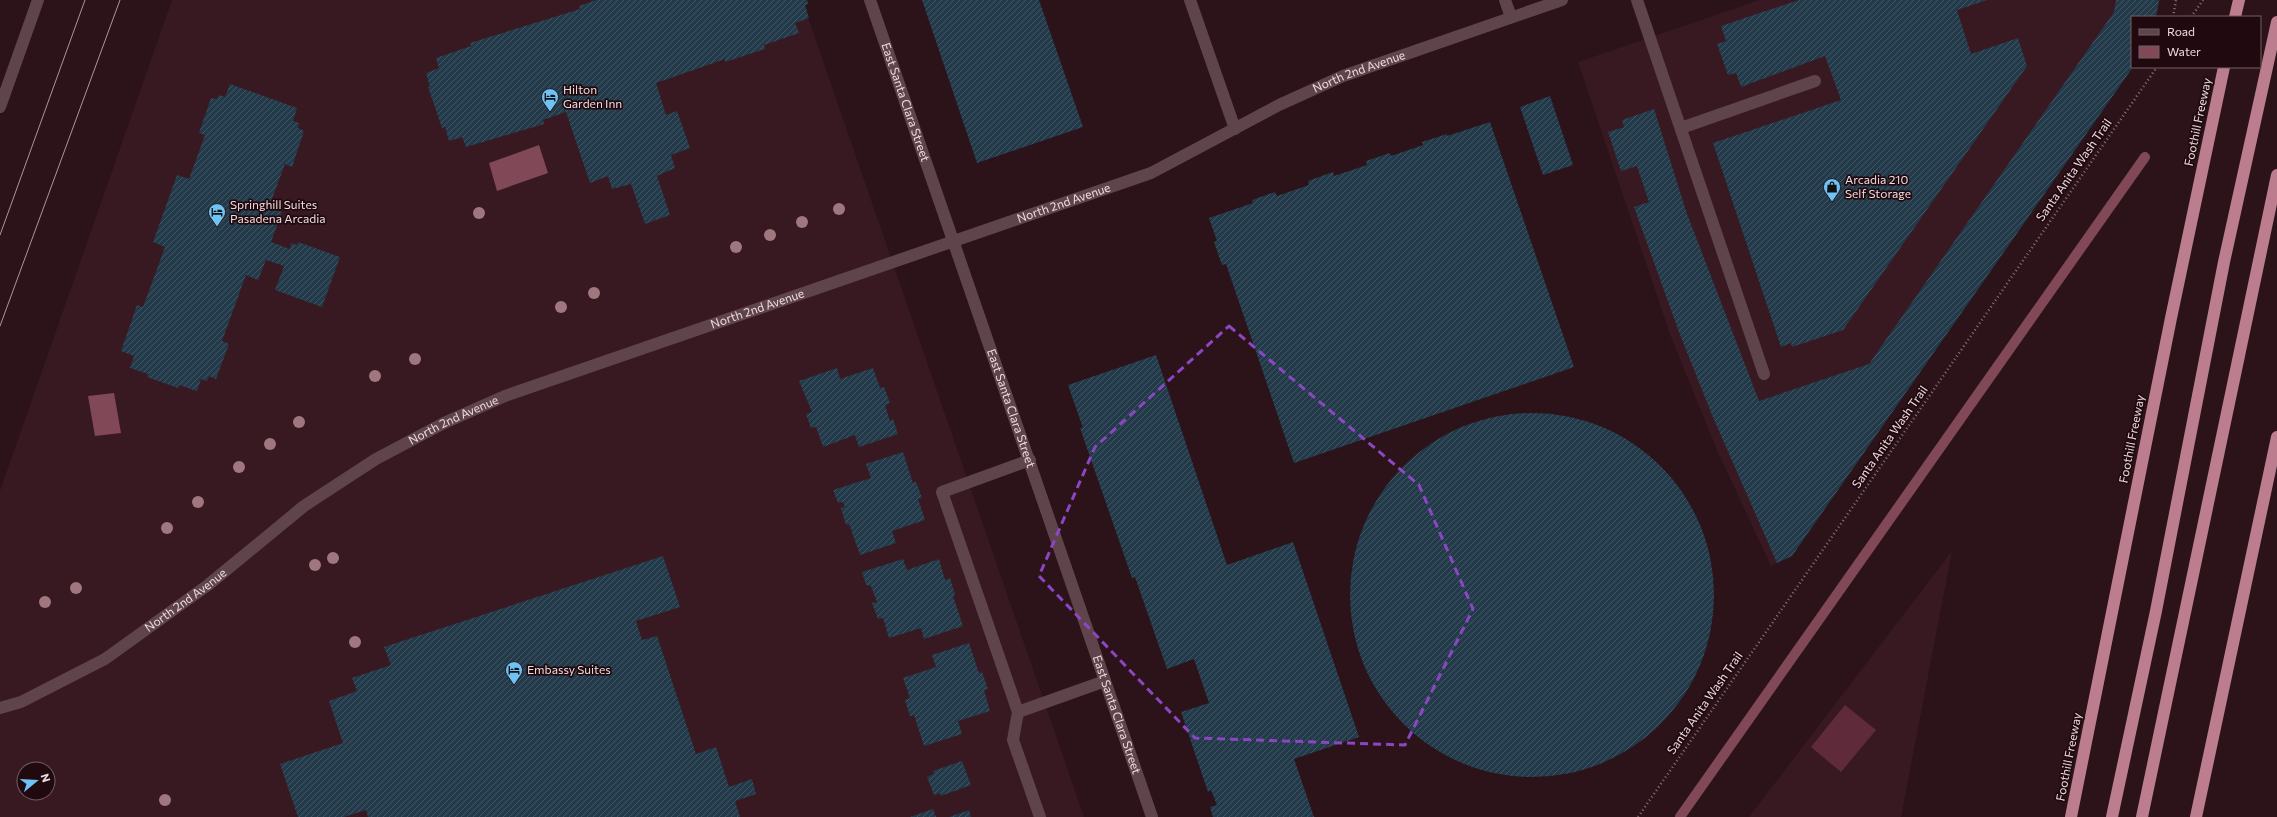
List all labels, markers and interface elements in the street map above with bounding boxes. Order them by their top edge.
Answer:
legend [2131,16,2261,68]
text: Road [2167,24,2195,38]
street label: East Santa Clara Street [879,41,933,163]
text: Water [2167,44,2201,58]
street label: North 2nd Avenue [1310,47,1407,95]
street label: Foothill Freeway [2181,76,2213,167]
place label: Hilton Garden Inn [563,82,622,110]
hotel icon: Hilton Garden Inn [540,87,560,112]
street label: Santa Anita Wash Trail [2033,116,2114,223]
place label: Arcadia 210 Self Storage [1845,172,1911,200]
shop icon: Arcadia 210 Self Storage [1822,177,1842,202]
street label: North 2nd Avenue [1015,180,1112,225]
place label: Springhill Suites Pasadena Arcadia [230,197,326,225]
hotel icon: Springhill Suites Pasadena Arcadia [207,202,227,227]
street label: North 2nd Avenue [708,285,806,331]
street label: East Santa Clara Street [985,347,1039,469]
street label: Santa Anita Wash Trail [1849,383,1930,490]
street label: North 2nd Avenue [406,392,500,447]
street label: Foothill Freeway [2116,393,2146,484]
street label: North 2nd Avenue [142,565,229,634]
street label: Santa Anita Wash Trail [1664,649,1745,756]
street label: East Santa Clara Street [1091,653,1145,776]
hotel icon: Embassy Suites [504,660,524,685]
place label: Embassy Suites [527,662,611,676]
street label: Foothill Freeway [2053,711,2083,802]
north arrow [16,761,56,801]
text: N [39,772,53,784]

